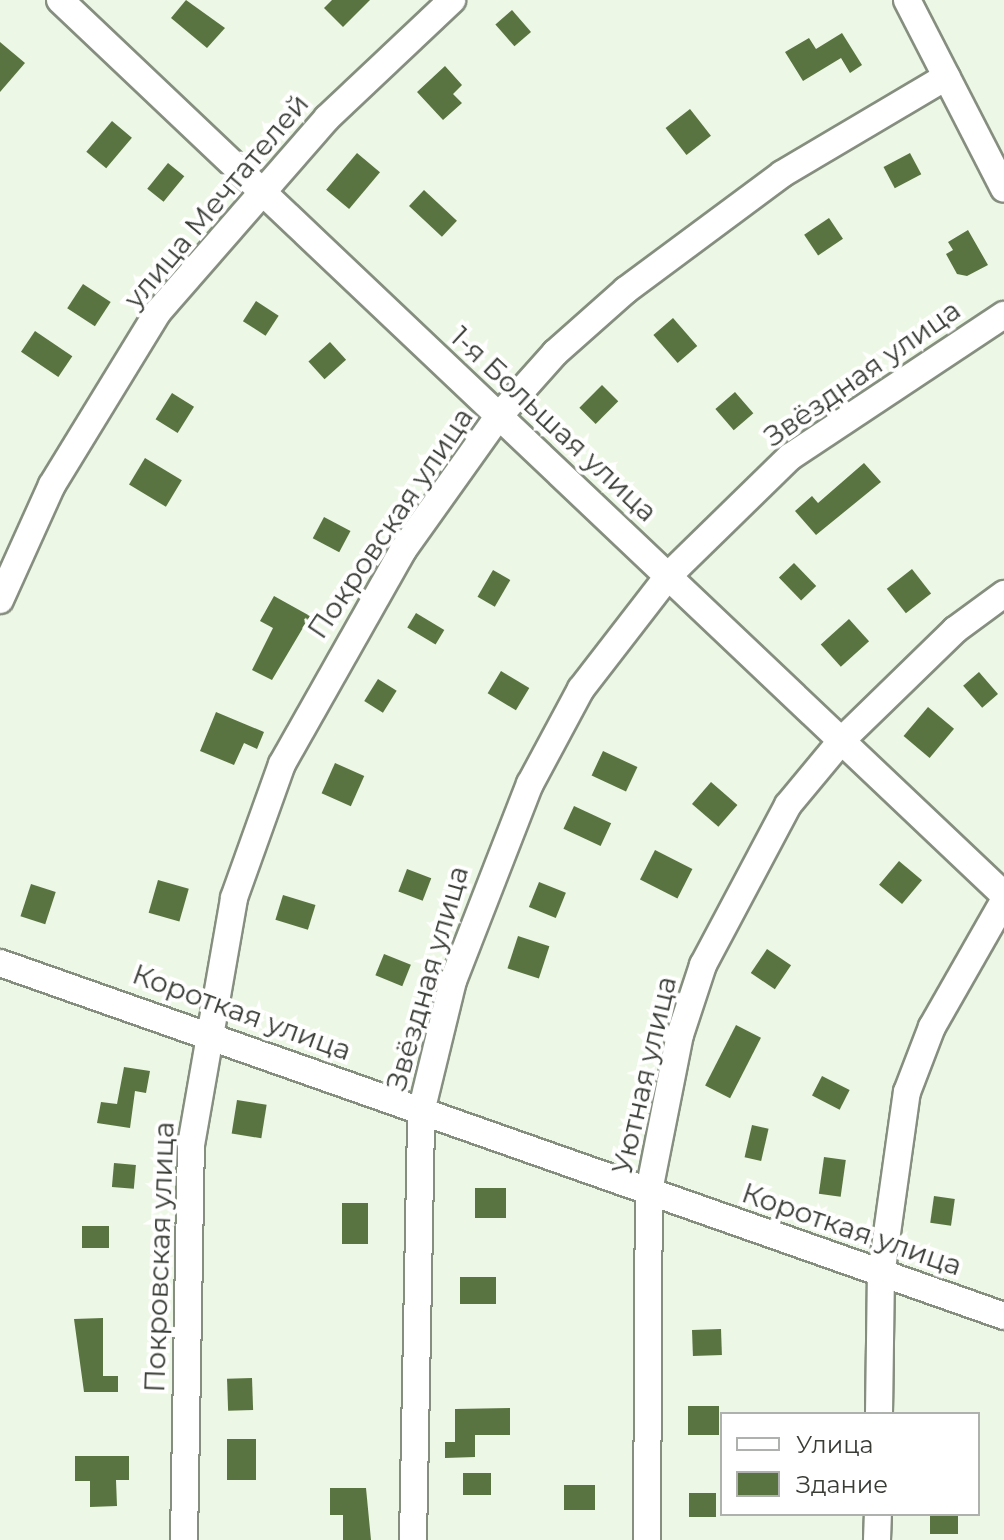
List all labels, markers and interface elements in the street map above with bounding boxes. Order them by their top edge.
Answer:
street label: улица Мечтателей [117,87,315,315]
street label: Звёздная улица [757,293,967,453]
street label: 1-я Большая улица [444,320,664,528]
street label: Покровская улица [300,401,480,645]
street label: Звёздная улица [379,862,475,1094]
street label: Короткая улица [128,957,356,1067]
street label: Уютная улица [605,973,683,1177]
street label: Покровская улица [137,1121,181,1393]
street label: Короткая улица [738,1176,966,1282]
legend [720,1412,980,1516]
text: Улица [796,1430,874,1459]
text: Здание [796,1470,888,1499]

